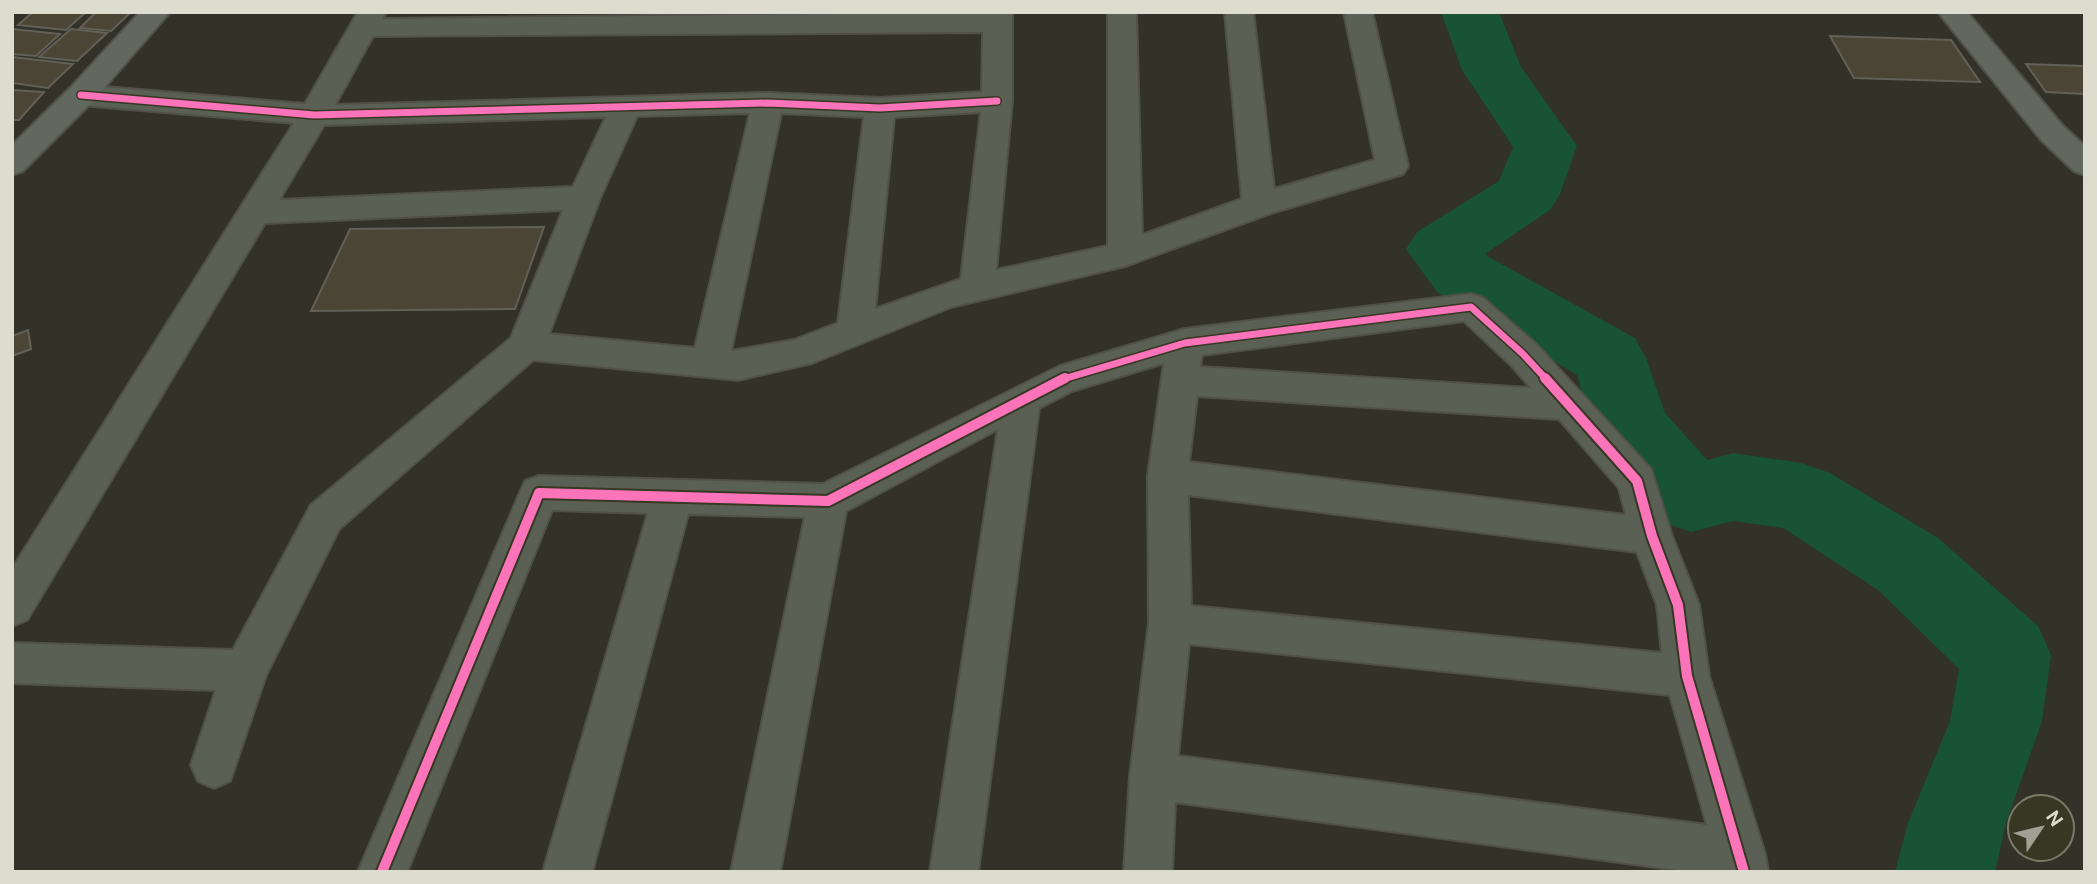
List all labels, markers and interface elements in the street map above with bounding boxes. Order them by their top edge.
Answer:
north arrow [2006,793,2076,863]
text: N [2040,806,2069,831]

